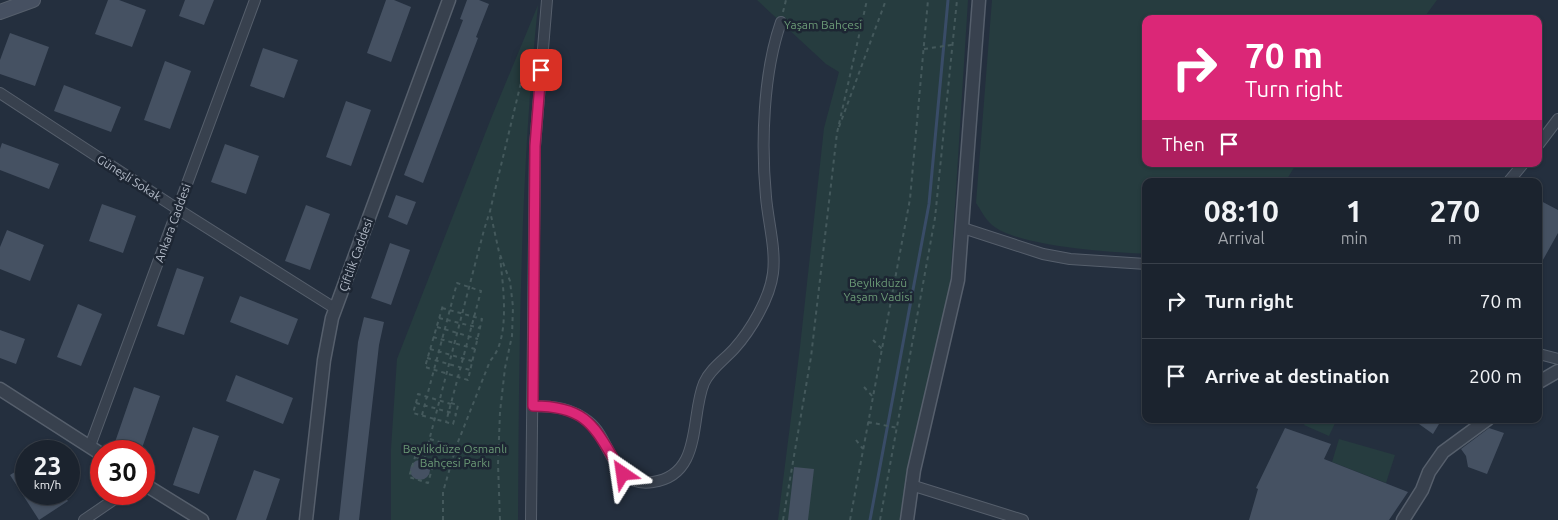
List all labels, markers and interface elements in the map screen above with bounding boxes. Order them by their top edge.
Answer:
park label: Yaşam Bahçesi [784,18,862,31]
icon: right [1162,35,1227,100]
text: 70 m [1245,35,1323,75]
pin [520,49,562,91]
icon: arrive [527,56,555,84]
text: Turn right [1245,76,1343,101]
icon: arrive [1215,130,1243,158]
text: Then [1162,133,1205,155]
street label: Güneşli Sokak [95,152,164,203]
street label: Ankara Caddesi [152,182,193,264]
text: 08:10 [1204,194,1279,228]
text: 1 [1346,194,1363,228]
text: 270 [1429,194,1480,228]
street label: Çiftlik Caddesi [336,216,375,293]
text: Arrival [1218,229,1265,247]
text: min [1341,229,1368,247]
text: m [1448,229,1462,247]
park label: Beylikdüzü Yaşam Vadisi [844,276,912,303]
icon: right [1162,287,1190,315]
text: Turn right [1205,290,1293,312]
text: 70 m [1480,290,1522,312]
icon: arrive [1162,362,1190,390]
text: Arrive at destination [1205,365,1390,387]
text: 200 m [1469,365,1522,387]
speed limit sign: 30 [90,440,155,505]
park label: Beylikdüze Osmanlı Bahçesi Parkı [403,442,507,469]
position arrow [596,447,648,499]
text: 23 [33,452,62,480]
text: km/h [34,478,61,491]

